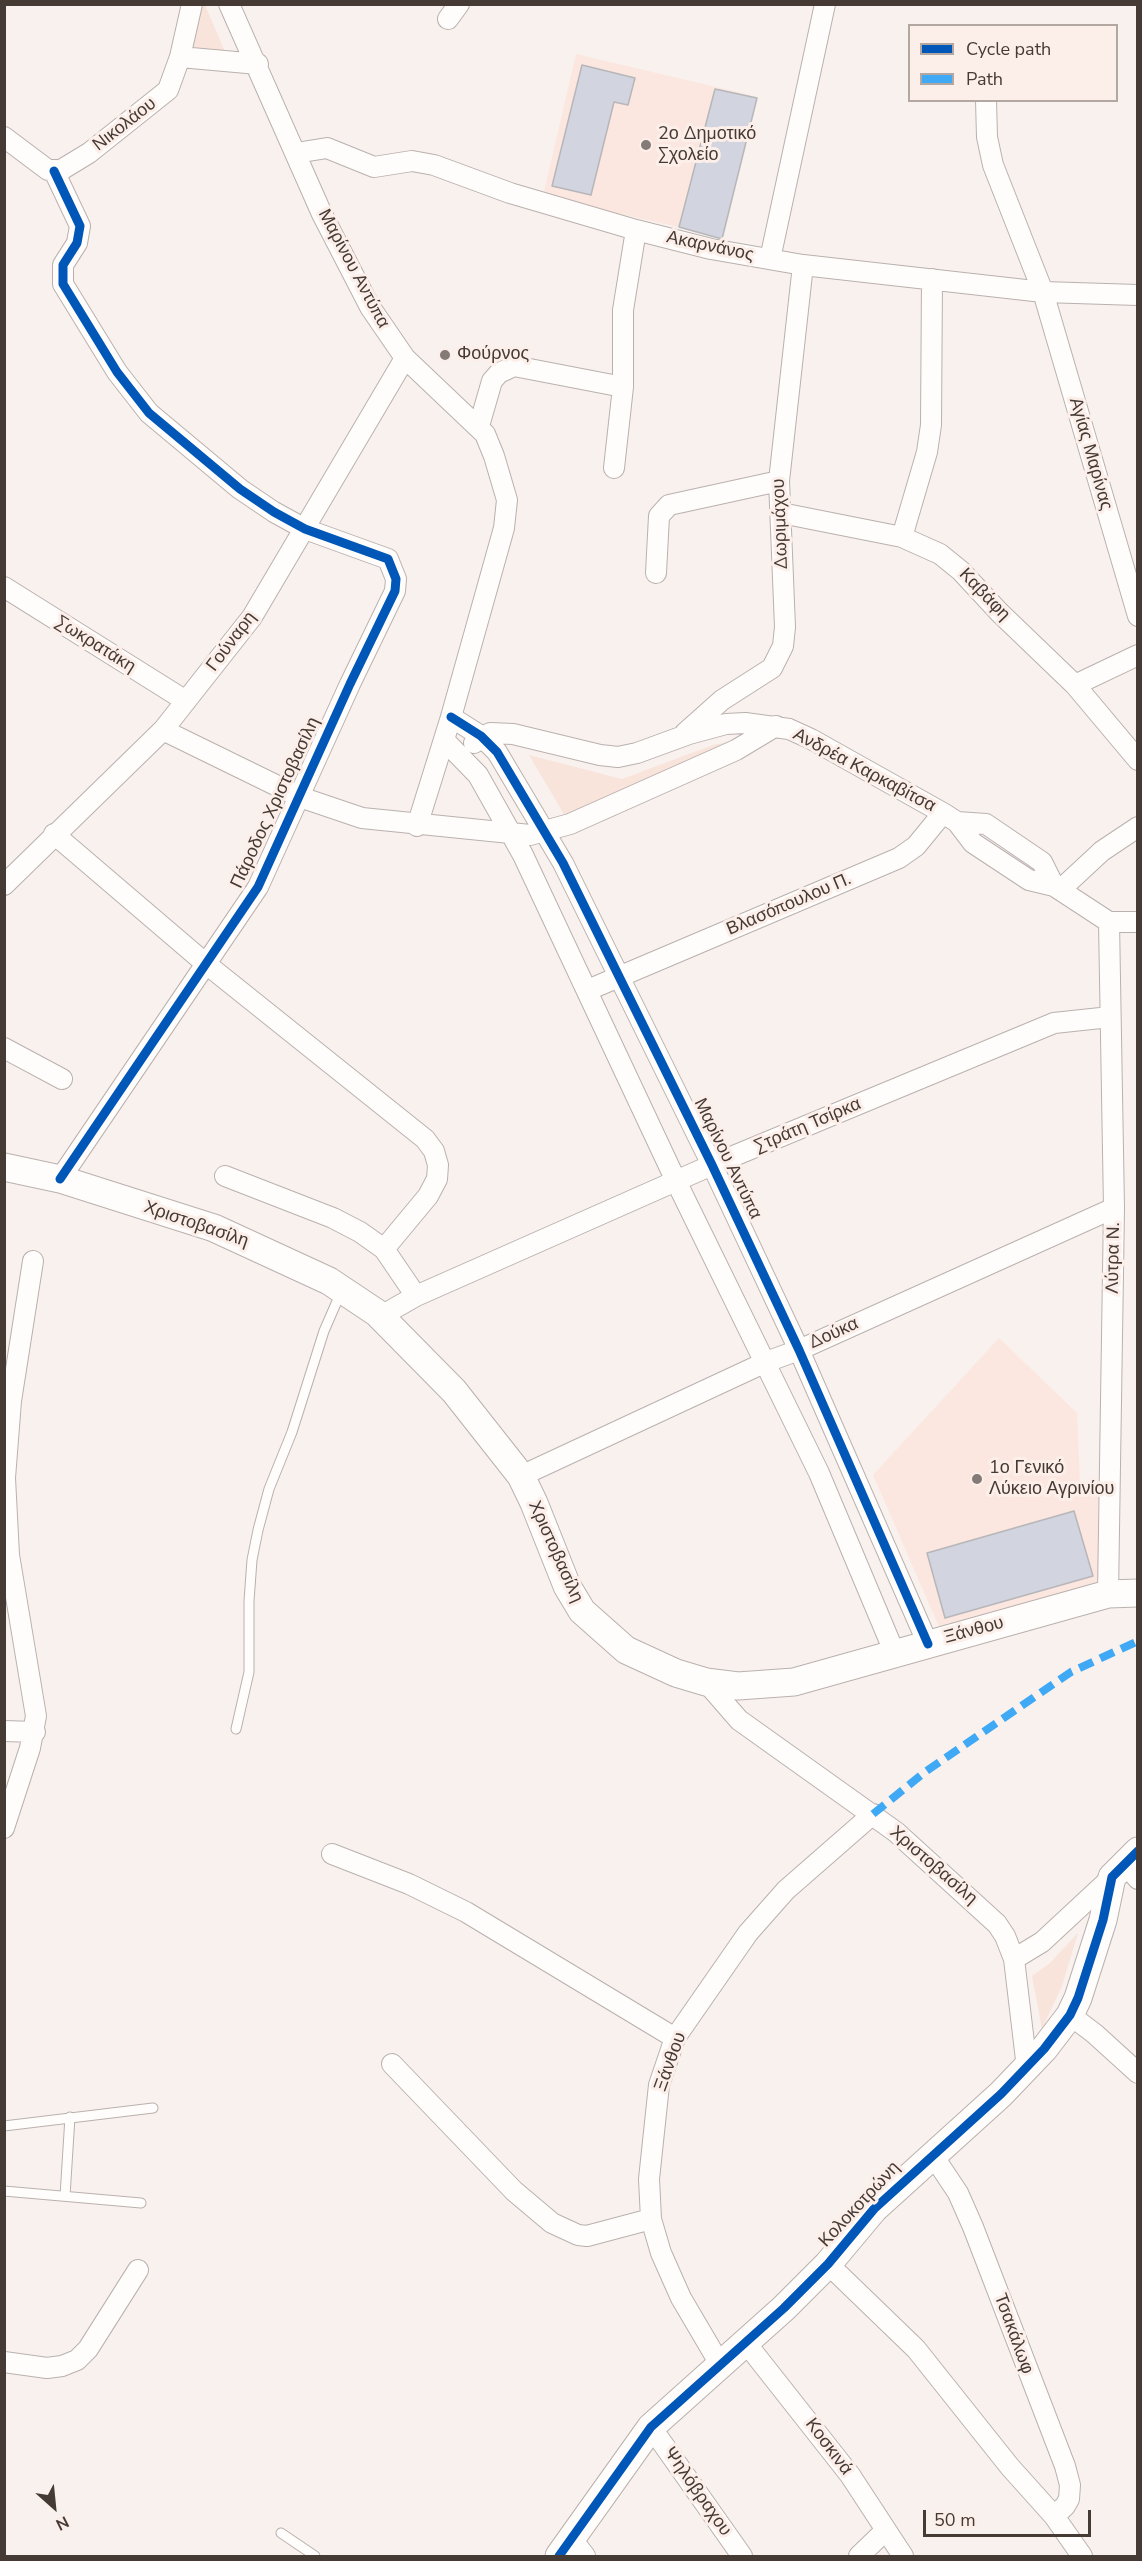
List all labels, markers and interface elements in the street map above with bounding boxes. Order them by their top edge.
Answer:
legend [908,24,1118,102]
text: Cycle path [966,37,1051,61]
text: Path [966,67,1003,91]
street label: Νικολάου [89,94,161,156]
place label: 2ο Δημοτικό Σχολείο [658,124,756,166]
marker: 2ο Δημοτικό Σχολείο [639,138,653,152]
street label: Μαρίνου Αντύπα [313,206,393,332]
street label: Ακαρνάνος [664,227,756,267]
place label: Φούρνος [457,344,529,366]
marker: Φούρνος [438,348,452,362]
street label: Αγίας Μαρίνας [1064,395,1116,513]
street label: Δωριμάχου [769,478,793,570]
street label: Καβάφη [954,564,1014,626]
street label: Γούναρη [202,608,262,676]
street label: Σωκρατάκη [51,612,139,678]
street label: Πάροδος Χριστοβασίλη [227,714,325,892]
street label: Ανδρέα Καρκαβίτσα [789,724,939,818]
street label: Βλασόπουλου Π. [724,869,854,941]
street label: Στράτη Τσίρκα [751,1094,865,1158]
street label: Μαρίνου Αντύπα [688,1095,766,1223]
street label: Χριστοβασίλη [141,1197,251,1253]
street label: Λύτρα Ν. [1103,1222,1125,1294]
street label: Δούκα [806,1314,862,1354]
place label: 1ο Γενικό Λύκειο Αγρινίου [989,1458,1114,1500]
marker: 1ο Γενικό Λύκειο Αγρινίου [970,1472,984,1486]
street label: Χριστοβασίλη [523,1498,587,1606]
street label: Ξάνθου [942,1613,1006,1649]
street label: Χριστοβασίλη [885,1822,981,1910]
street label: Ξάνθου [650,2030,692,2094]
street label: Κολοκοτρώνη [815,2158,905,2252]
street label: Τσακάλωφ [988,2291,1038,2377]
street label: Κοσκινά [800,2414,856,2480]
street label: Ψηλόβραχου [658,2443,736,2541]
north arrow [24,2477,84,2537]
scale bar [926,2498,1094,2536]
text: 50 m [934,2508,976,2532]
text: N [52,2511,72,2536]

